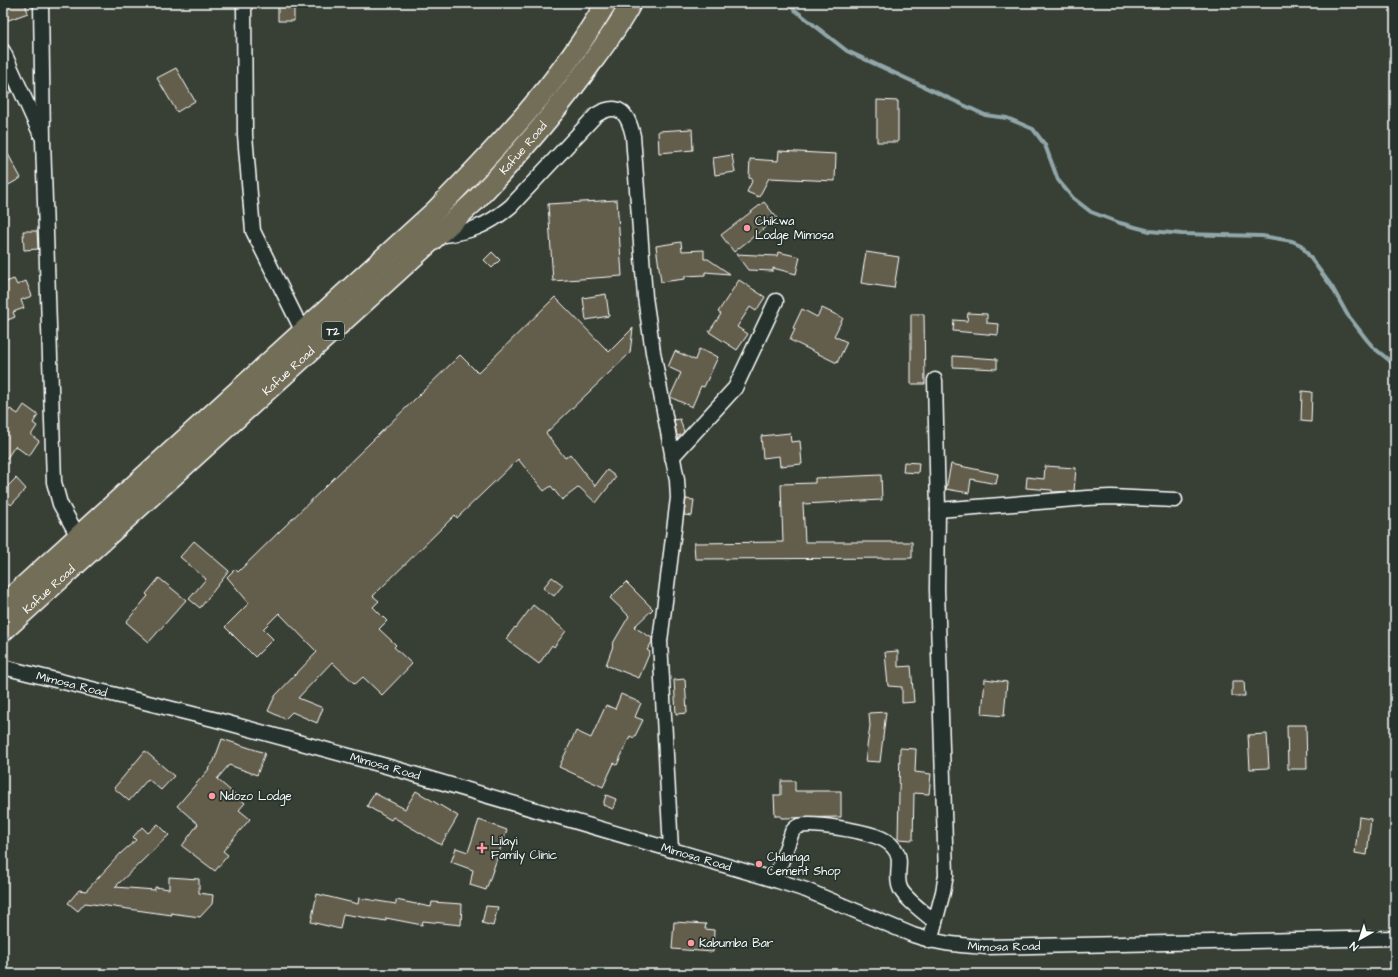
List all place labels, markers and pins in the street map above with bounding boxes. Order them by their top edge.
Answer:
place label: Chikwa Lodge Mimosa [755,213,834,245]
marker: Chikwa Lodge Mimosa [742,223,752,233]
place label: Ndozo Lodge [220,788,292,806]
marker: Ndozo Lodge [207,791,217,801]
place label: Lilayi Family Clinic [491,833,558,865]
marker: Lilayi Family Clinic [476,842,488,854]
place label: Chilanga Cement Shop [767,849,841,880]
marker: Chilanga Cement Shop [754,859,764,869]
place label: Kabumba Bar [699,935,774,952]
marker: Kabumba Bar [686,938,696,948]

